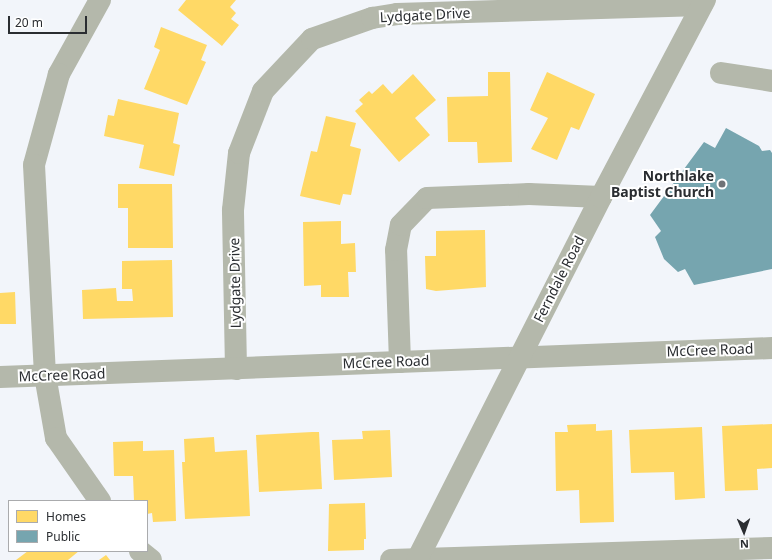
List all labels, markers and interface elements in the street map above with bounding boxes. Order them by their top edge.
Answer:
street label: Lydgate Drive [379,4,471,26]
scale bar [10,8,89,34]
text: 20 m [15,14,43,31]
place label: Northlake Baptist Church [611,168,714,200]
marker: Northlake Baptist Church [717,179,727,189]
street label: Ferndale Road [530,233,588,325]
street label: Lydgate Drive [226,237,244,329]
street label: McCree Road [666,340,754,360]
street label: McCree Road [342,352,430,372]
street label: McCree Road [18,365,106,385]
legend [8,500,148,552]
text: Homes [46,508,86,525]
north arrow [724,512,764,552]
text: Public [46,528,80,545]
text: N [740,537,749,552]

